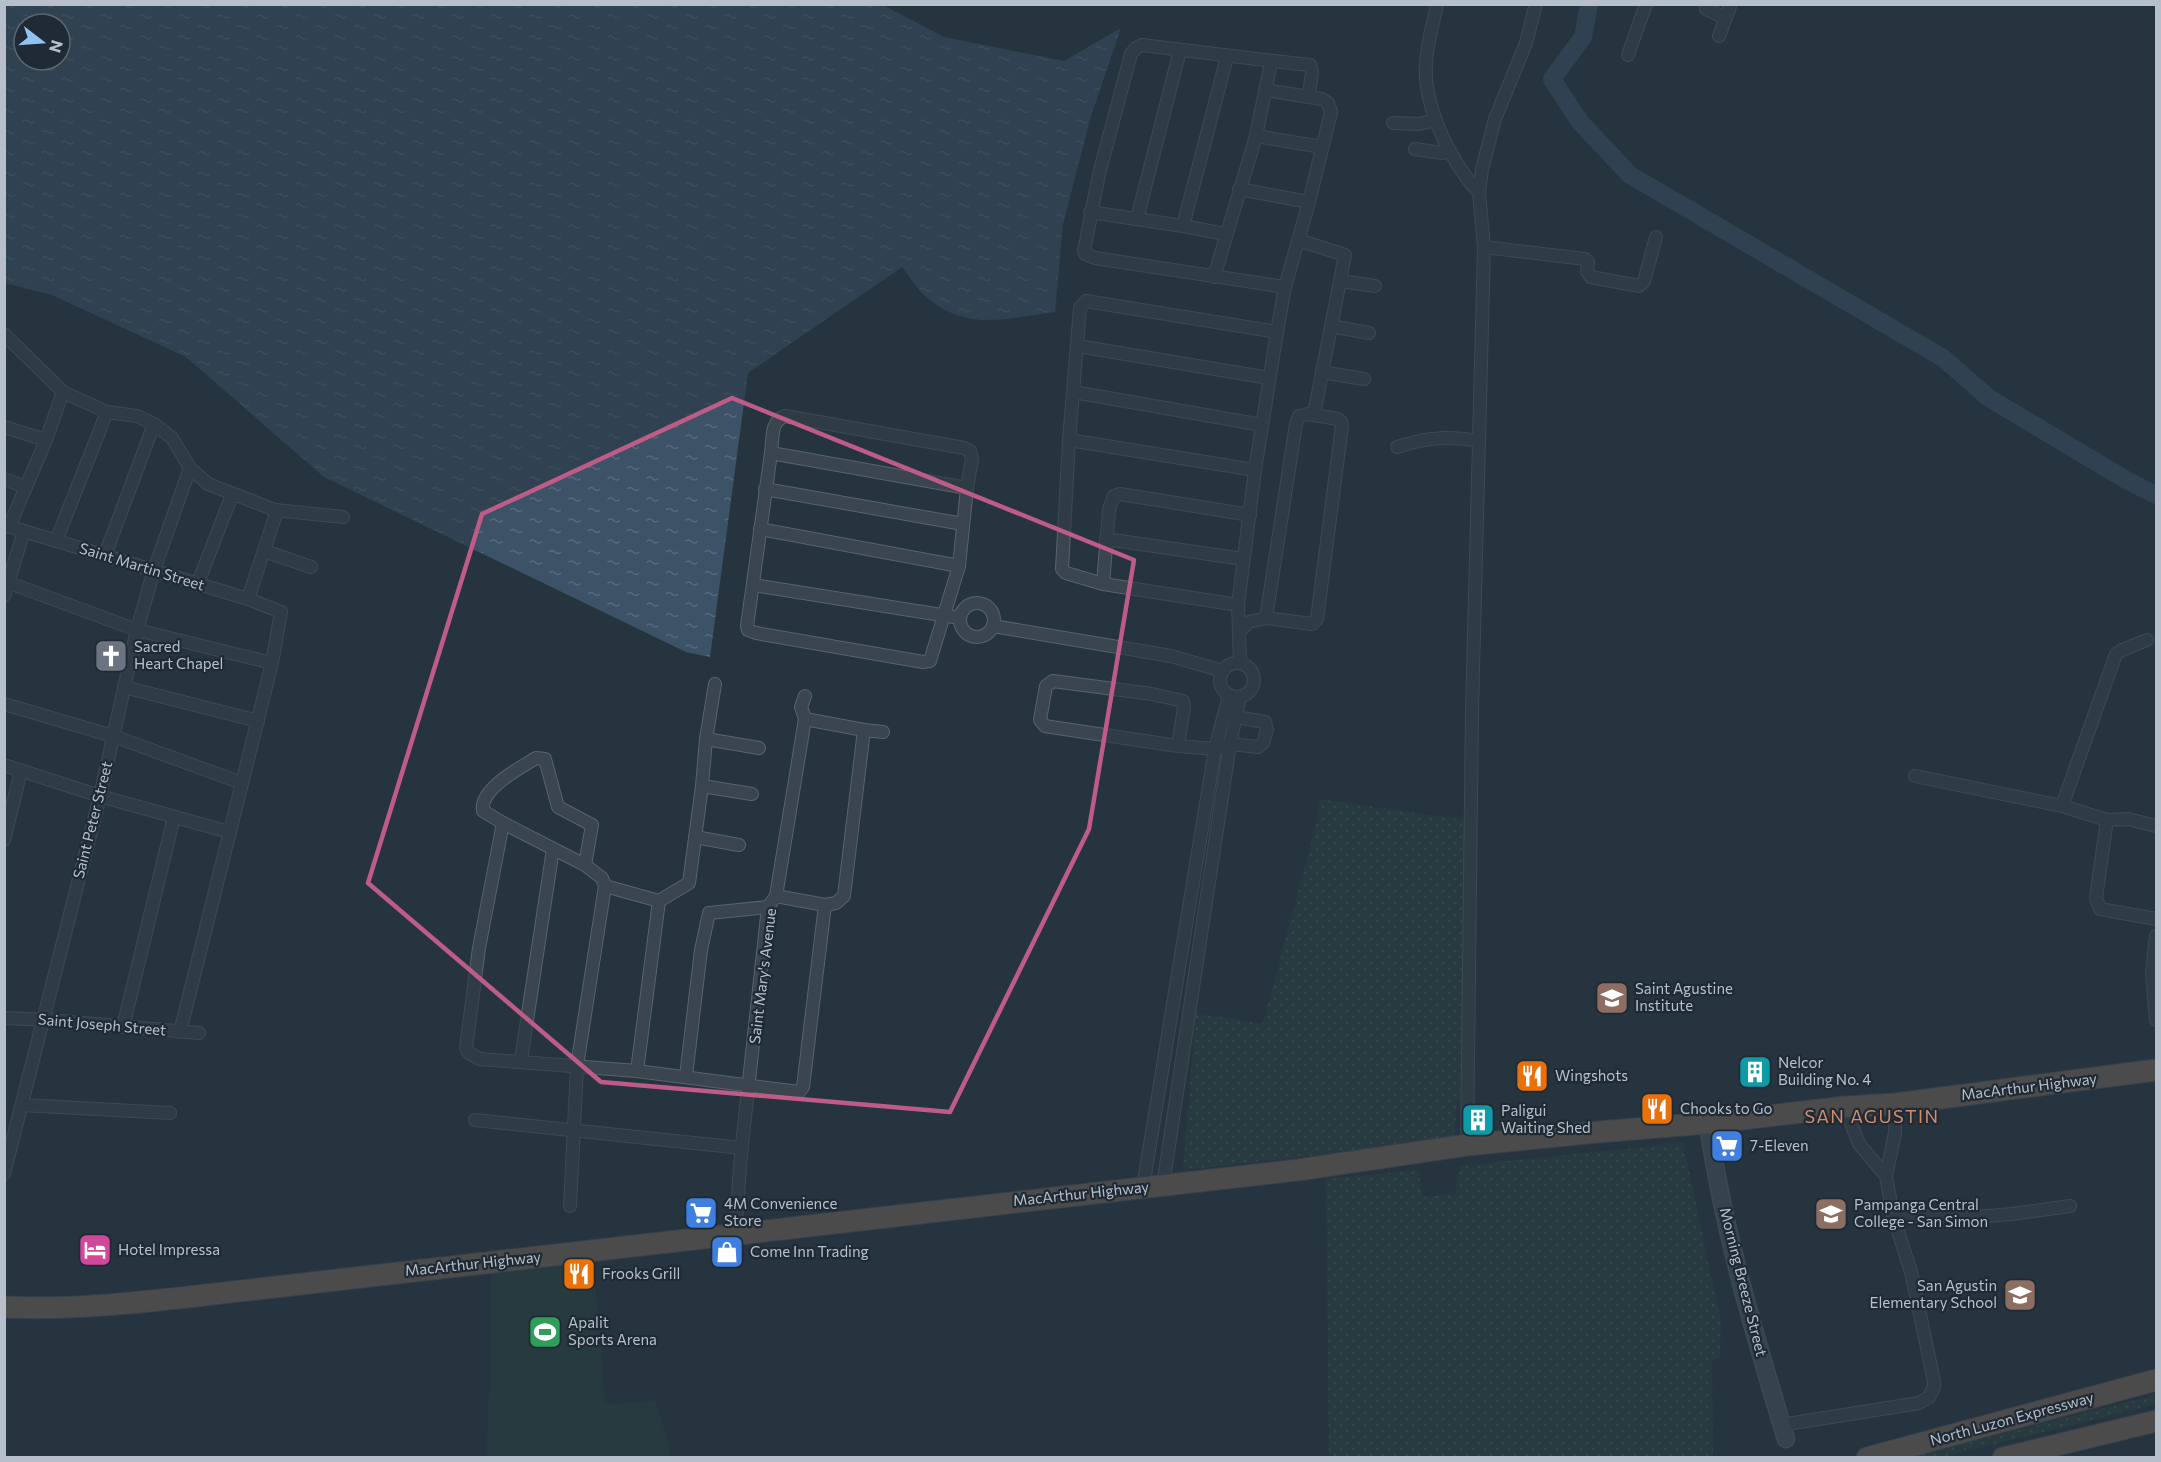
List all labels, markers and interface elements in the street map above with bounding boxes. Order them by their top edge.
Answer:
north arrow [12,12,72,72]
text: N [46,38,68,55]
street label: Saint Martin Street [77,538,207,594]
place label: Sacred Heart Chapel [134,637,223,672]
church icon: Sacred Heart Chapel [93,638,129,674]
street label: Saint Peter Street [69,759,115,880]
street label: Saint Mary's Avenue [745,907,779,1045]
place label: Saint Agustine Institute [1635,979,1733,1014]
school or university icon: Saint Agustine Institute [1594,980,1630,1016]
street label: Saint Joseph Street [37,1009,167,1039]
place label: Nelcor Building No. 4 [1778,1053,1871,1088]
building icon: Nelcor Building No. 4 [1737,1054,1773,1090]
restaurant icon: Wingshots [1514,1058,1550,1094]
place label: Wingshots [1555,1066,1628,1084]
street label: MacArthur Highway [1960,1069,2098,1103]
restaurant icon: Chooks to Go [1639,1091,1675,1127]
place label: Chooks to Go [1680,1099,1772,1117]
place label: Paligui Waiting Shed [1501,1101,1591,1136]
building icon: Paligui Waiting Shed [1460,1102,1496,1138]
district label: SAN AGUSTIN [1804,1105,1940,1127]
supermarket icon: 7-Eleven [1709,1128,1745,1164]
place label: 7-Eleven [1750,1136,1809,1154]
street label: MacArthur Highway [1012,1177,1150,1209]
place label: 4M Convenience Store [724,1194,838,1229]
supermarket icon: 4M Convenience Store [683,1195,719,1231]
place label: Pampanga Central College - San Simon [1854,1195,1988,1230]
school or university icon: Pampanga Central College - San Simon [1813,1196,1849,1232]
street label: Morning Breeze Street [1717,1205,1771,1358]
hotel icon: Hotel Impressa [77,1232,113,1268]
shop icon: Come Inn Trading [709,1234,745,1270]
place label: Hotel Impressa [118,1240,220,1258]
place label: Come Inn Trading [750,1242,869,1260]
street label: MacArthur Highway [404,1247,542,1279]
restaurant icon: Frooks Grill [561,1256,597,1292]
place label: Frooks Grill [602,1264,680,1282]
place label: San Agustin Elementary School [1870,1276,1997,1311]
school or university icon: San Agustin Elementary School [2002,1277,2038,1313]
place label: Apalit Sports Arena [568,1313,657,1348]
sports icon: Apalit Sports Arena [527,1314,563,1350]
street label: North Luzon Expressway [1928,1387,2096,1449]

